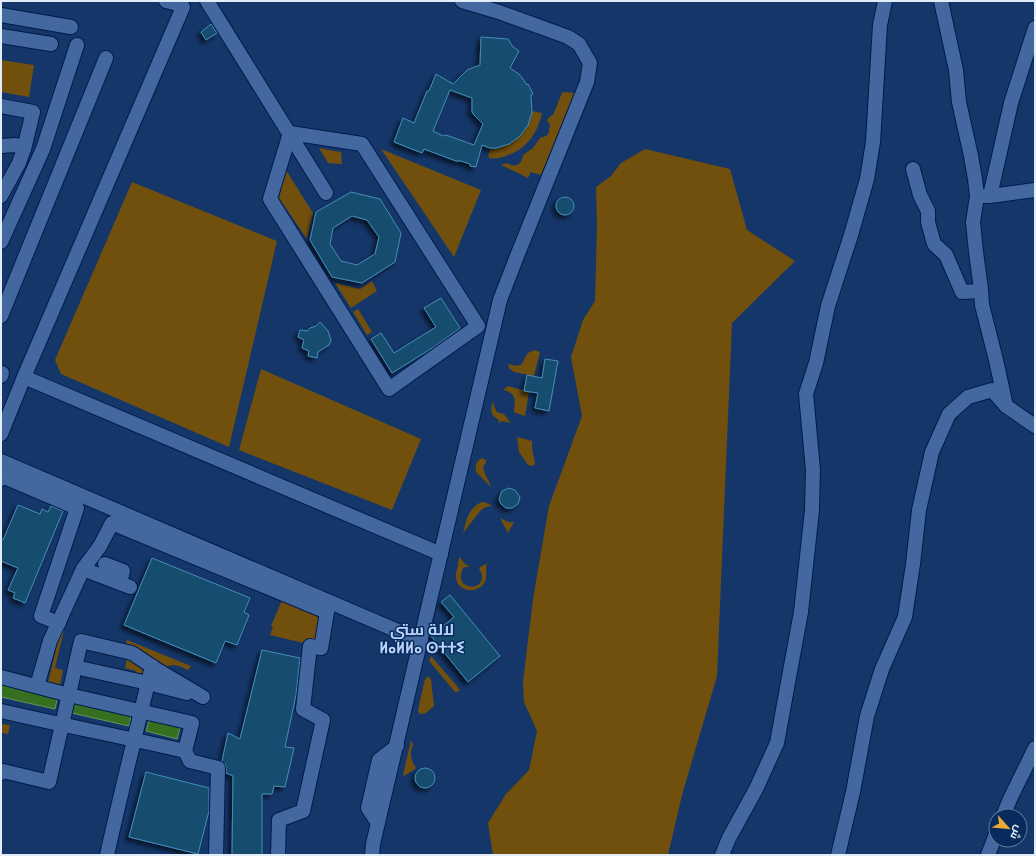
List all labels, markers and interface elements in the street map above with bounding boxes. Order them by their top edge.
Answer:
district label: لالة ستي ⵍⴰⵍⵍⴰ ⵙⵜⵜⵉ [379,621,465,659]
north arrow [988,808,1028,848]
text: ش [1007,823,1025,842]

